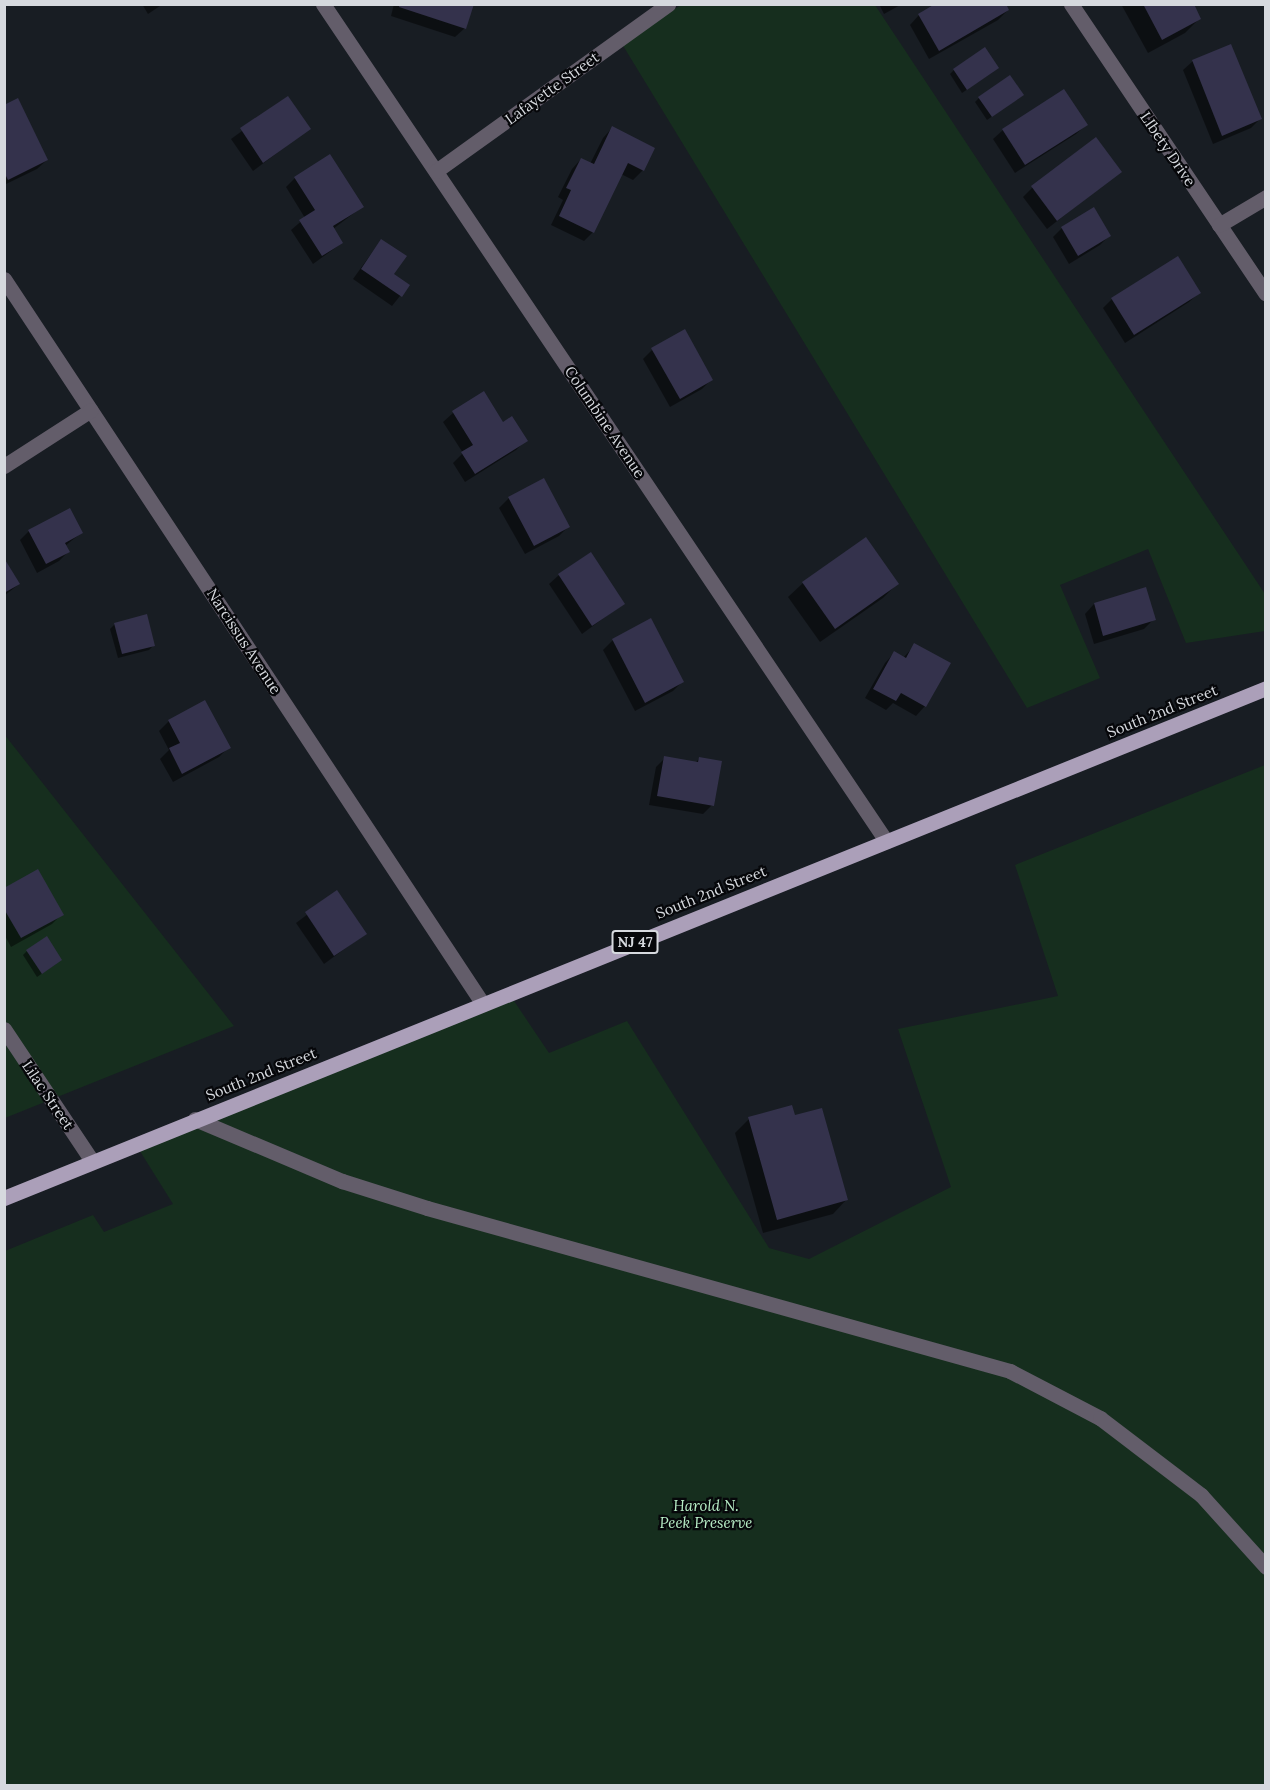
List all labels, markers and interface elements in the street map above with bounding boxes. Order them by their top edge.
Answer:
street label: Lafayette Street [502,48,602,128]
street label: LIbety Drive [1137,108,1199,190]
street label: Columbine Avenue [561,363,649,481]
street label: Narcissus Avenue [203,585,285,697]
street label: South 2nd Street [1104,681,1220,741]
street label: South 2nd Street [653,862,769,922]
road number: NJ 47 [611,931,659,953]
street label: South 2nd Street [203,1044,319,1104]
street label: Lilac Street [18,1057,78,1133]
park label: Harold N. Peek Preserve [659,1496,753,1531]

